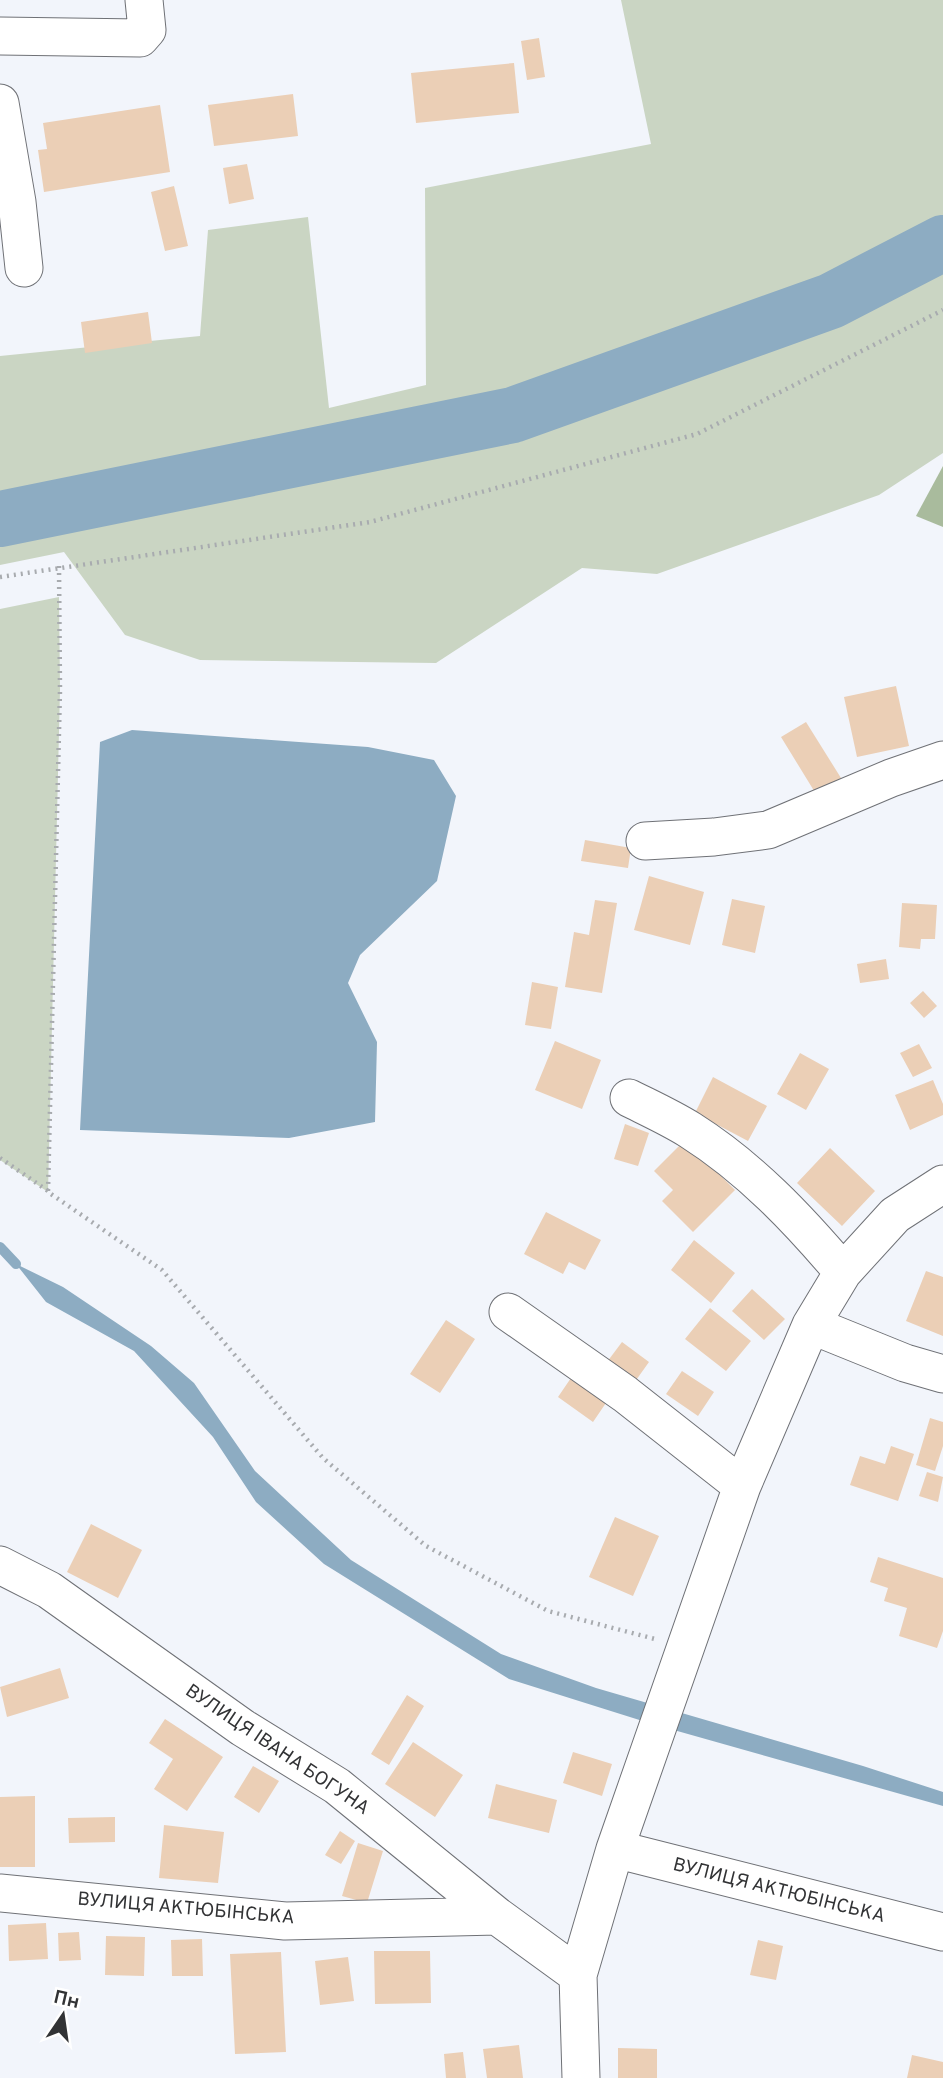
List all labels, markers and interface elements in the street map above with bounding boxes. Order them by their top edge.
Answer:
street label: ВУЛИЦЯ ІВАНА БОГУНА [180,1679,374,1821]
street label: ВУЛИЦЯ АКТЮБІНСЬКА [670,1853,888,1929]
street label: ВУЛИЦЯ АКТЮБІНСЬКА [76,1888,296,1930]
north arrow [28,1980,98,2050]
text: Пн [51,1986,82,2015]

